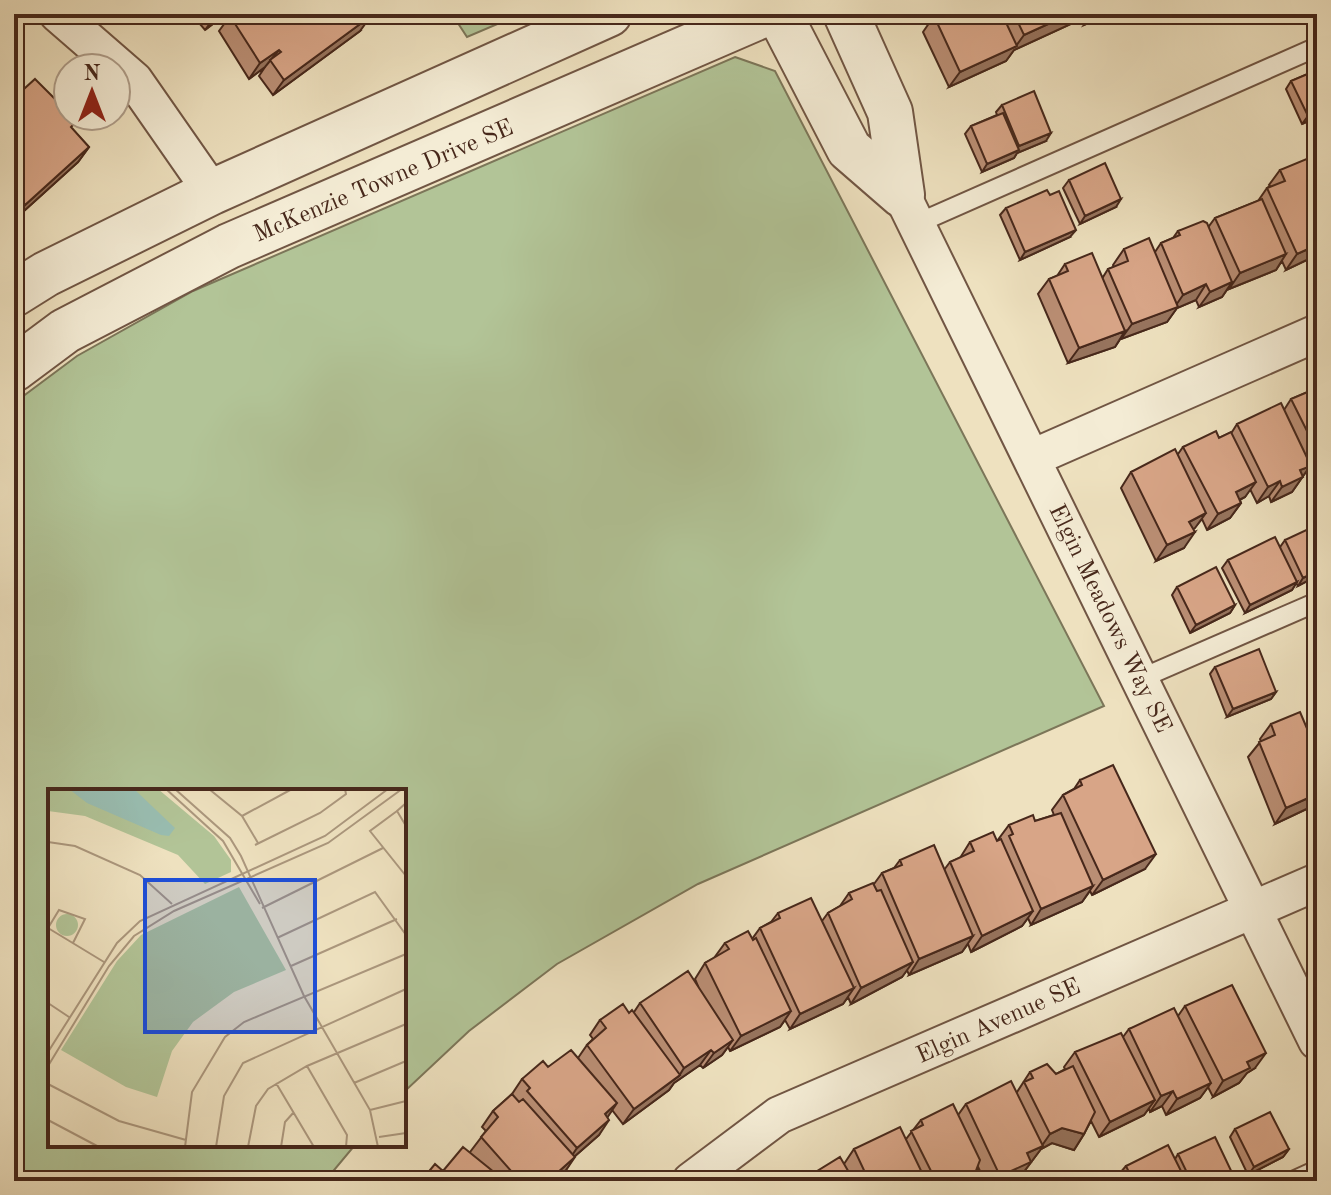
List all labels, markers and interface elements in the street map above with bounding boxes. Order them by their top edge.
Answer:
north arrow [52,52,132,132]
text: N [84,63,101,85]
street label: McKenzie Towne Drive SE [250,116,517,248]
street label: Elgin Meadows Way SE [1043,501,1175,737]
inset map [48,789,406,1147]
street label: Elgin Avenue SE [913,975,1084,1069]

